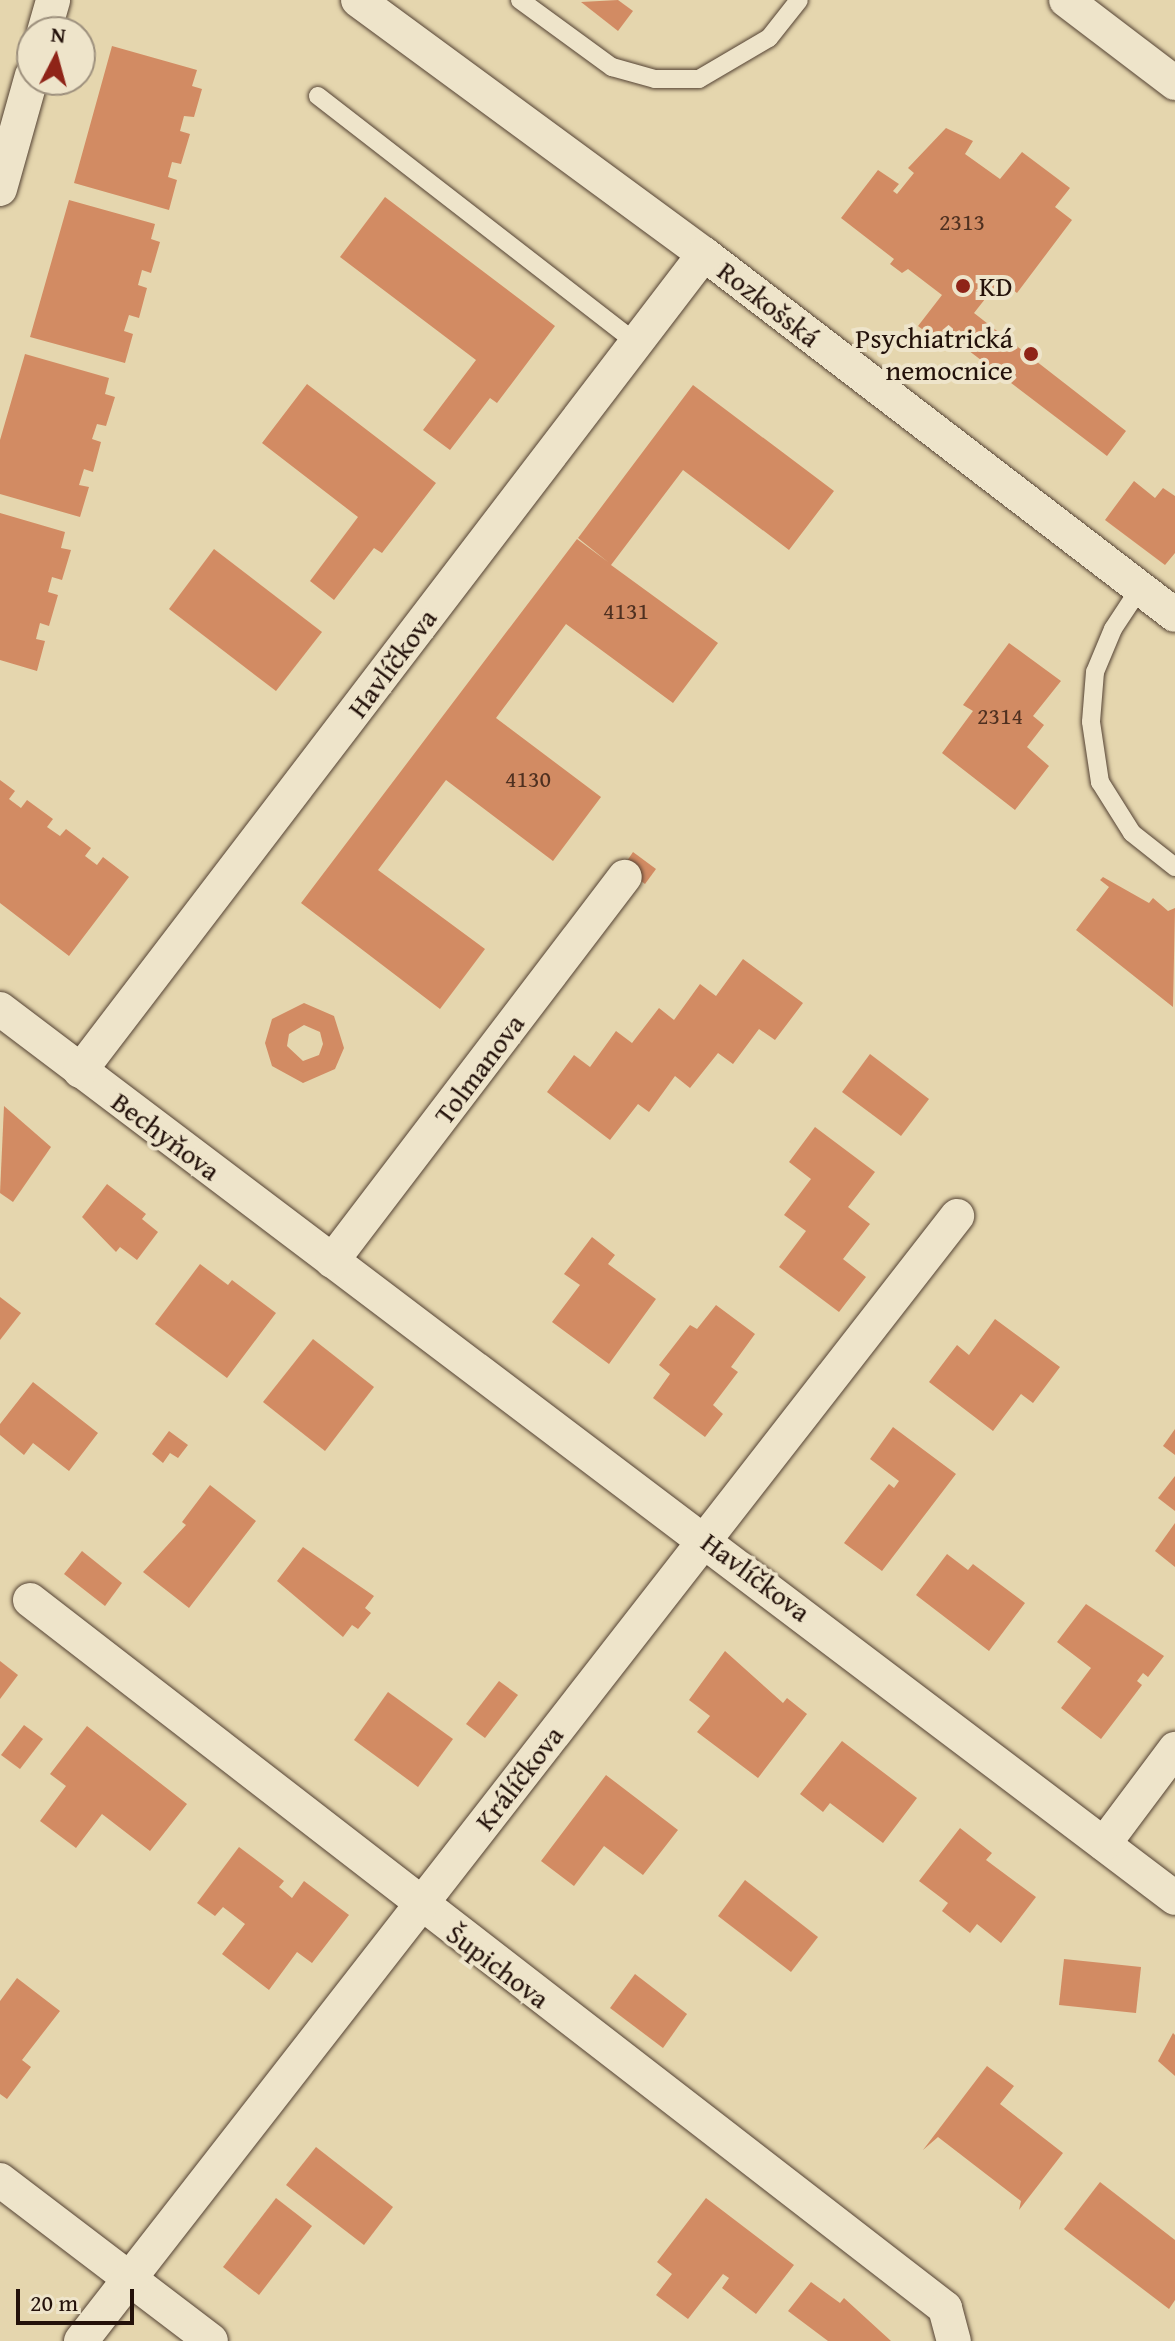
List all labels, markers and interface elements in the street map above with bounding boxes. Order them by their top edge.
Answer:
north arrow [16,16,96,96]
text: N [49,17,67,51]
house number: 2313 [939,208,985,236]
street label: Rozkošská [711,254,827,354]
place label: KD [979,269,1013,303]
marker: KD [954,277,972,295]
place label: Psychiatrická nemocnice [855,321,1013,387]
marker: Psychiatrická nemocnice [1020,343,1042,365]
house number: 4131 [603,597,649,625]
street label: Havlíčkova [340,602,444,724]
house number: 2314 [977,702,1023,730]
house number: 4130 [505,765,551,793]
street label: Tolmanova [427,1007,531,1131]
street label: Bechyňova [105,1084,227,1188]
street label: Havlíčkova [695,1525,817,1629]
street label: Králíčkova [468,1719,570,1837]
street label: Šupichova [440,1917,556,2015]
scale bar [20,2273,138,2323]
text: 20 m [30,2285,78,2320]

